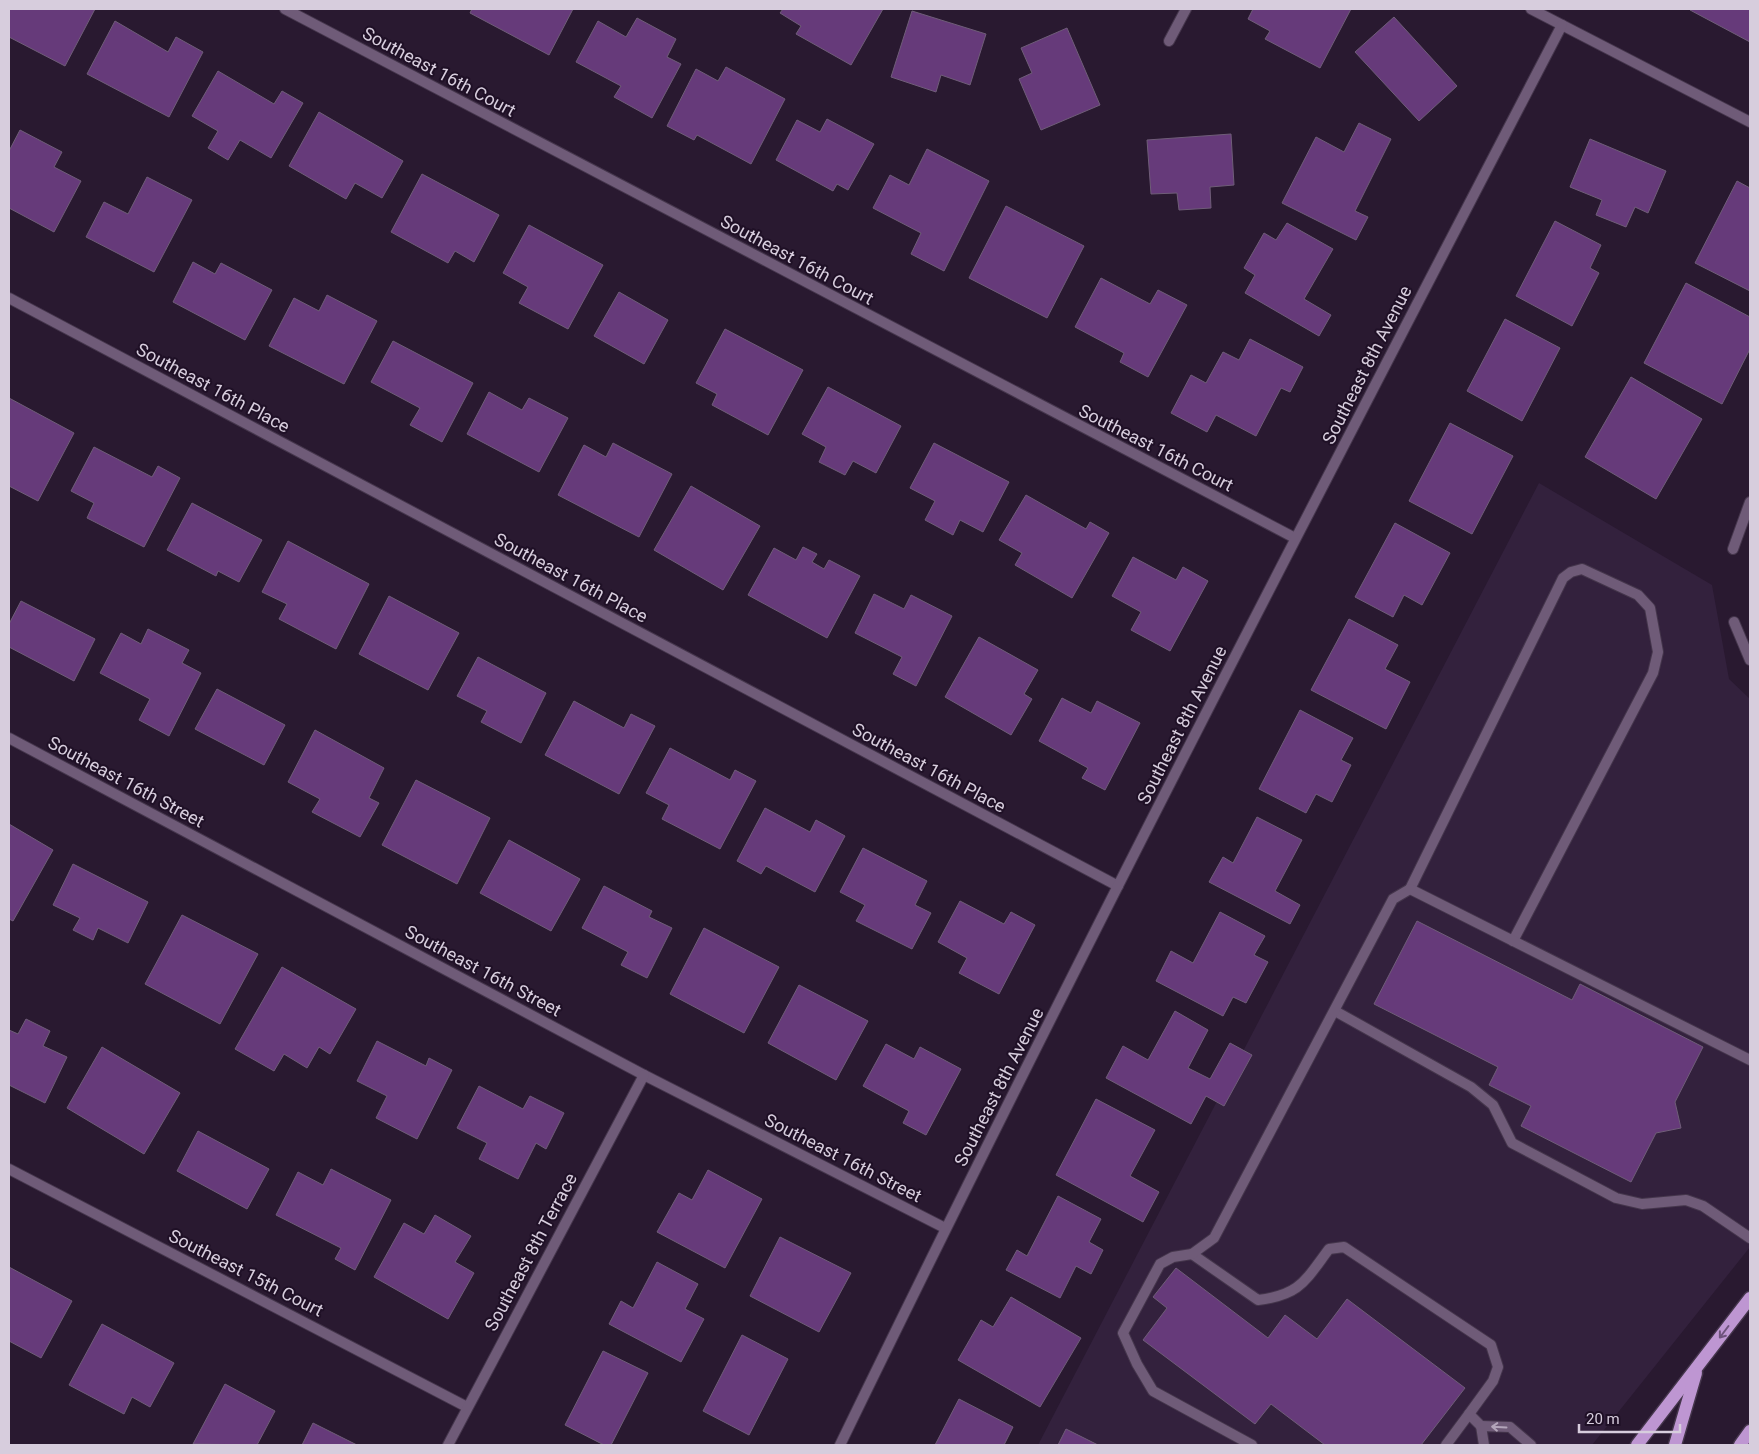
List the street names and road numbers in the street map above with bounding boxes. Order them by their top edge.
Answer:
street label: Southeast 16th Court [359,22,520,121]
street label: Southeast 16th Court [717,210,878,309]
street label: Southeast 8th Avenue [1317,282,1416,447]
street label: Southeast 16th Place [133,338,294,437]
street label: Southeast 16th Court [1076,399,1237,496]
street label: Southeast 16th Place [491,528,652,627]
street label: Southeast 8th Avenue [1132,642,1231,807]
street label: Southeast 16th Place [849,718,1010,817]
street label: Southeast 16th Street [45,732,208,832]
street label: Southeast 16th Street [402,921,565,1021]
street label: Southeast 8th Avenue [949,1004,1048,1169]
street label: Southeast 16th Street [761,1109,925,1206]
street label: Southeast 8th Terrace [480,1169,581,1334]
street label: Southeast 15th Court [166,1224,327,1321]

